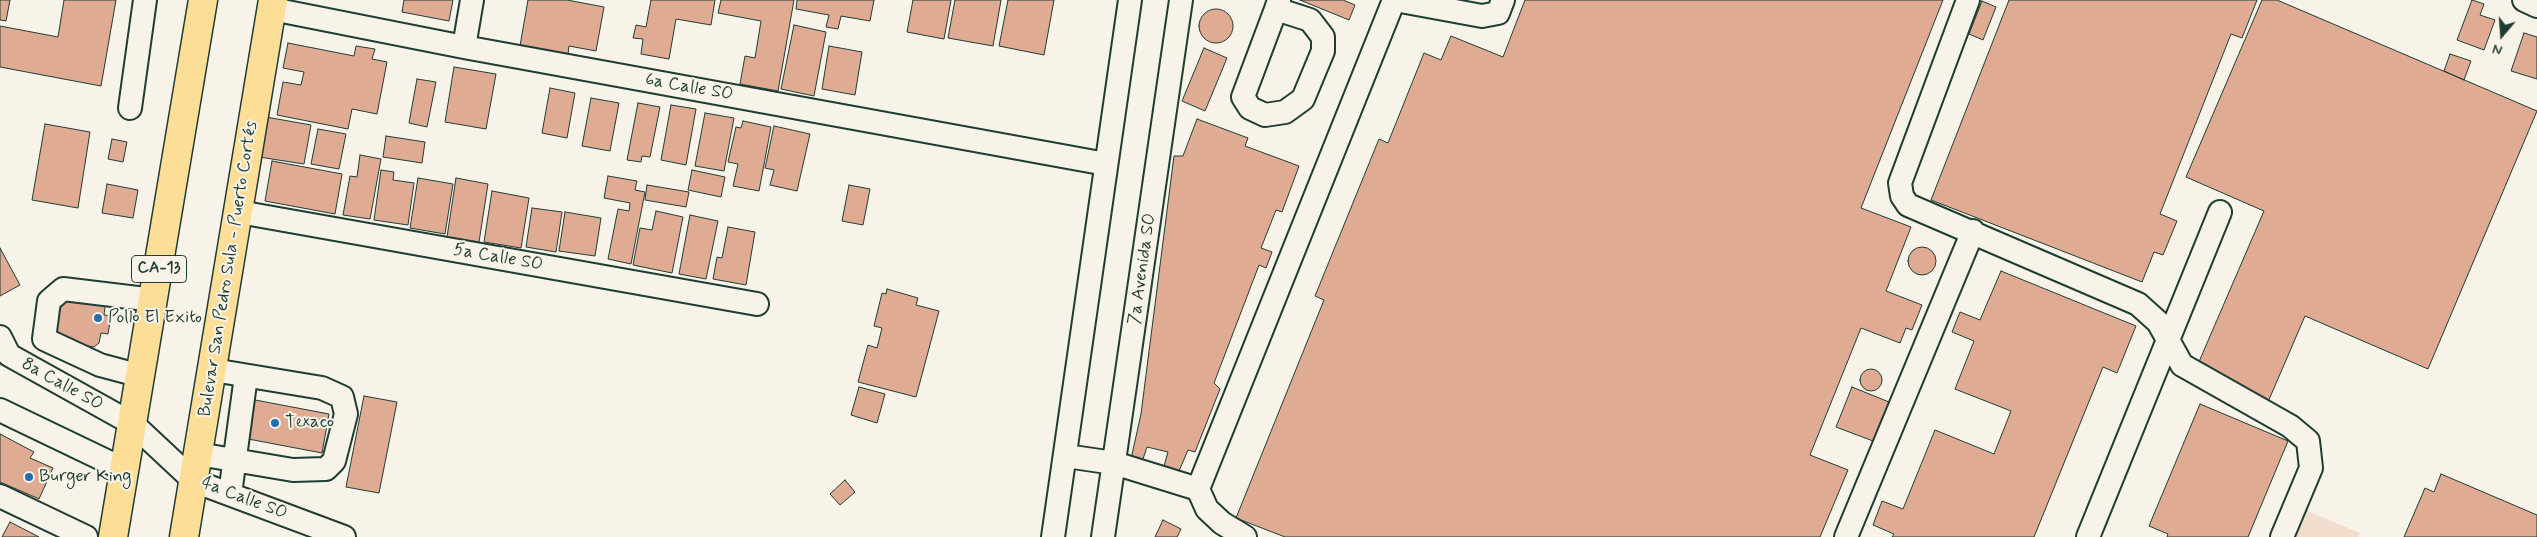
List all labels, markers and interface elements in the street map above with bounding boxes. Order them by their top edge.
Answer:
north arrow [2477,10,2527,60]
text: N [2490,39,2505,59]
street label: 6a Calle SO [643,70,735,106]
street label: Bulevar San Pedro Sula - Puerto Cortés [195,120,263,418]
street label: 7a Avenida SO [1124,212,1162,326]
street label: 5a Calle SO [452,239,544,277]
road number: CA-13 [132,255,186,282]
place label: Pollo El Exito [108,307,202,329]
marker: Pollo El Exito [92,312,104,324]
street label: 8a Calle SO [17,354,107,416]
place label: Texaco [285,412,334,434]
marker: Texaco [269,417,281,429]
place label: Burger King [39,466,132,488]
marker: Burger King [23,471,35,483]
street label: 4a Calle SO [198,473,290,525]

